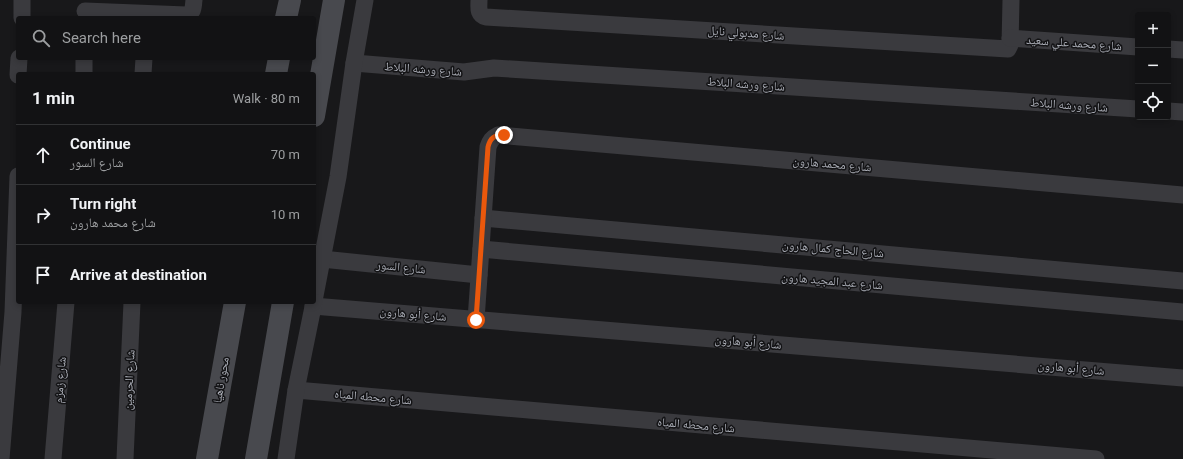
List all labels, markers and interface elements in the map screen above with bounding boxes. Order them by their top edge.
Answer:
map controls [1135,12,1171,120]
button: + [1135,12,1171,48]
search box [16,16,316,60]
street label: شارع مدبولي نايل [707,23,785,46]
icon: search [30,27,52,49]
text: Search here [62,29,141,47]
street label: شارع محمد علي سعيد [1025,33,1122,56]
button: − [1135,48,1171,84]
street label: شارع ورشه البلاط [384,59,462,80]
street label: شارع ورشه البلاط [707,74,785,95]
button: locate [1135,84,1171,120]
text: 1 min [32,88,75,108]
text: Walk · 80 m [233,91,300,106]
street label: شارع ورشه البلاط [1030,95,1108,116]
route end [495,126,513,144]
text: Continue [70,135,131,153]
icon: ahead [32,144,54,166]
text: 70 m [271,147,300,162]
street label: شارع محمد هارون [792,154,872,175]
text: شارع السور [70,155,124,170]
text: Turn right [70,195,136,213]
icon: right [32,204,54,226]
text: 10 m [271,207,300,222]
text: شارع محمد هارون [70,215,156,230]
street label: شارع الحاج كمال هارون [781,238,885,261]
street label: شارع السور [375,257,426,278]
icon: arrive [32,264,54,286]
text: Arrive at destination [70,266,207,284]
street label: شارع عبد المجيد هارون [781,270,883,293]
street label: شارع أبو هارون [379,304,447,325]
route start [467,311,485,329]
street label: شارع أبو هارون [714,332,782,353]
street label: شارع الحرمين [120,349,139,411]
street label: شارع زمزم [51,356,70,404]
street label: محور ناهيا [210,356,232,404]
street label: شارع أبو هارون [1037,358,1105,379]
street label: شارع محطه المياه [334,387,412,408]
street label: شارع محطه المياه [657,415,735,436]

